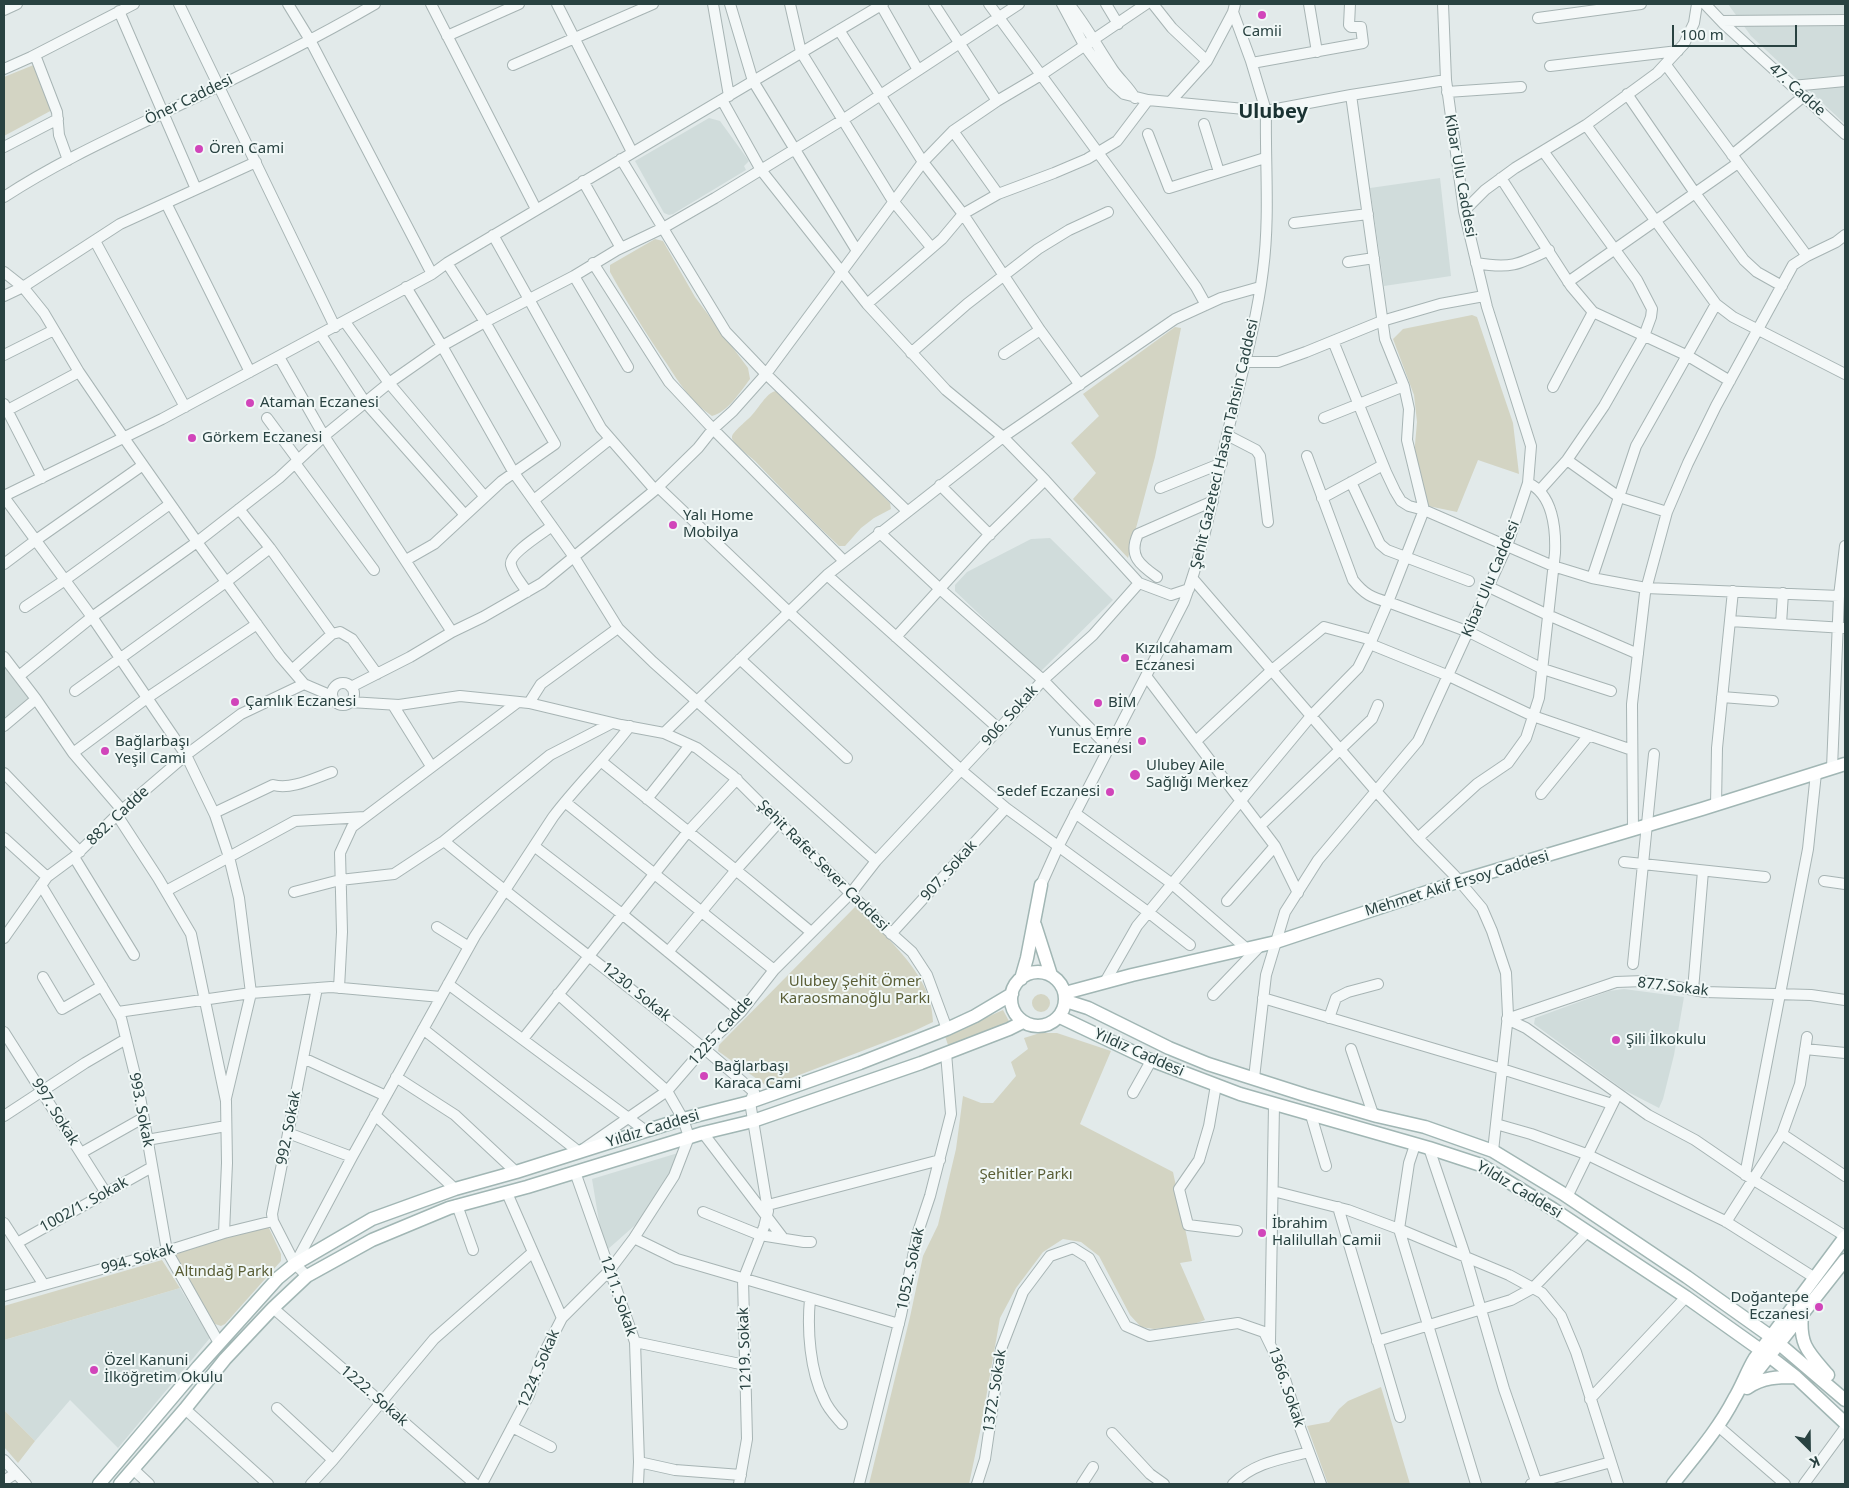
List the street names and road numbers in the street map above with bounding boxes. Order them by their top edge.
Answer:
street label: 47. Cadde [1765,60,1829,120]
street label: Öner Caddesi [142,71,236,129]
street label: Kibar Ulu Caddesi [1440,113,1480,239]
street label: Şehit Gazeteci Hasan Tahsin Caddesi [1187,317,1263,571]
street label: Kibar Ulu Caddesi [1458,518,1524,640]
street label: 906. Sokak [978,682,1042,750]
street label: 882. Cadde [83,783,153,849]
street label: Şehit Rafet Sever Caddesi [754,797,892,935]
street label: 907. Sokak [917,837,981,905]
street label: Mehmet Akif Ersoy Caddesi [1363,847,1551,921]
street label: 1230. Sokak [598,959,674,1025]
street label: 877.Sokak [1636,974,1710,1000]
street label: 1225. Cadde [685,993,757,1069]
street label: Yıldız Caddesi [1091,1025,1187,1081]
street label: 993. Sokak [125,1071,157,1149]
street label: 997. Sokak [27,1075,83,1149]
street label: 992. Sokak [273,1089,305,1167]
street label: Yıldız Caddesi [604,1106,702,1152]
street label: Yıldız Caddesi [1473,1158,1565,1222]
street label: 1002/1. Sokak [37,1173,131,1237]
street label: 1052. Sokak [893,1226,929,1312]
street label: 994. Sokak [99,1240,177,1278]
street label: 1211. Sokak [596,1253,640,1339]
street label: 1219. Sokak [735,1307,755,1391]
street label: 1224. Sokak [514,1327,564,1411]
street label: 1366. Sokak [1264,1344,1308,1430]
street label: 1372. Sokak [980,1348,1010,1434]
street label: 1222. Sokak [336,1362,412,1430]

